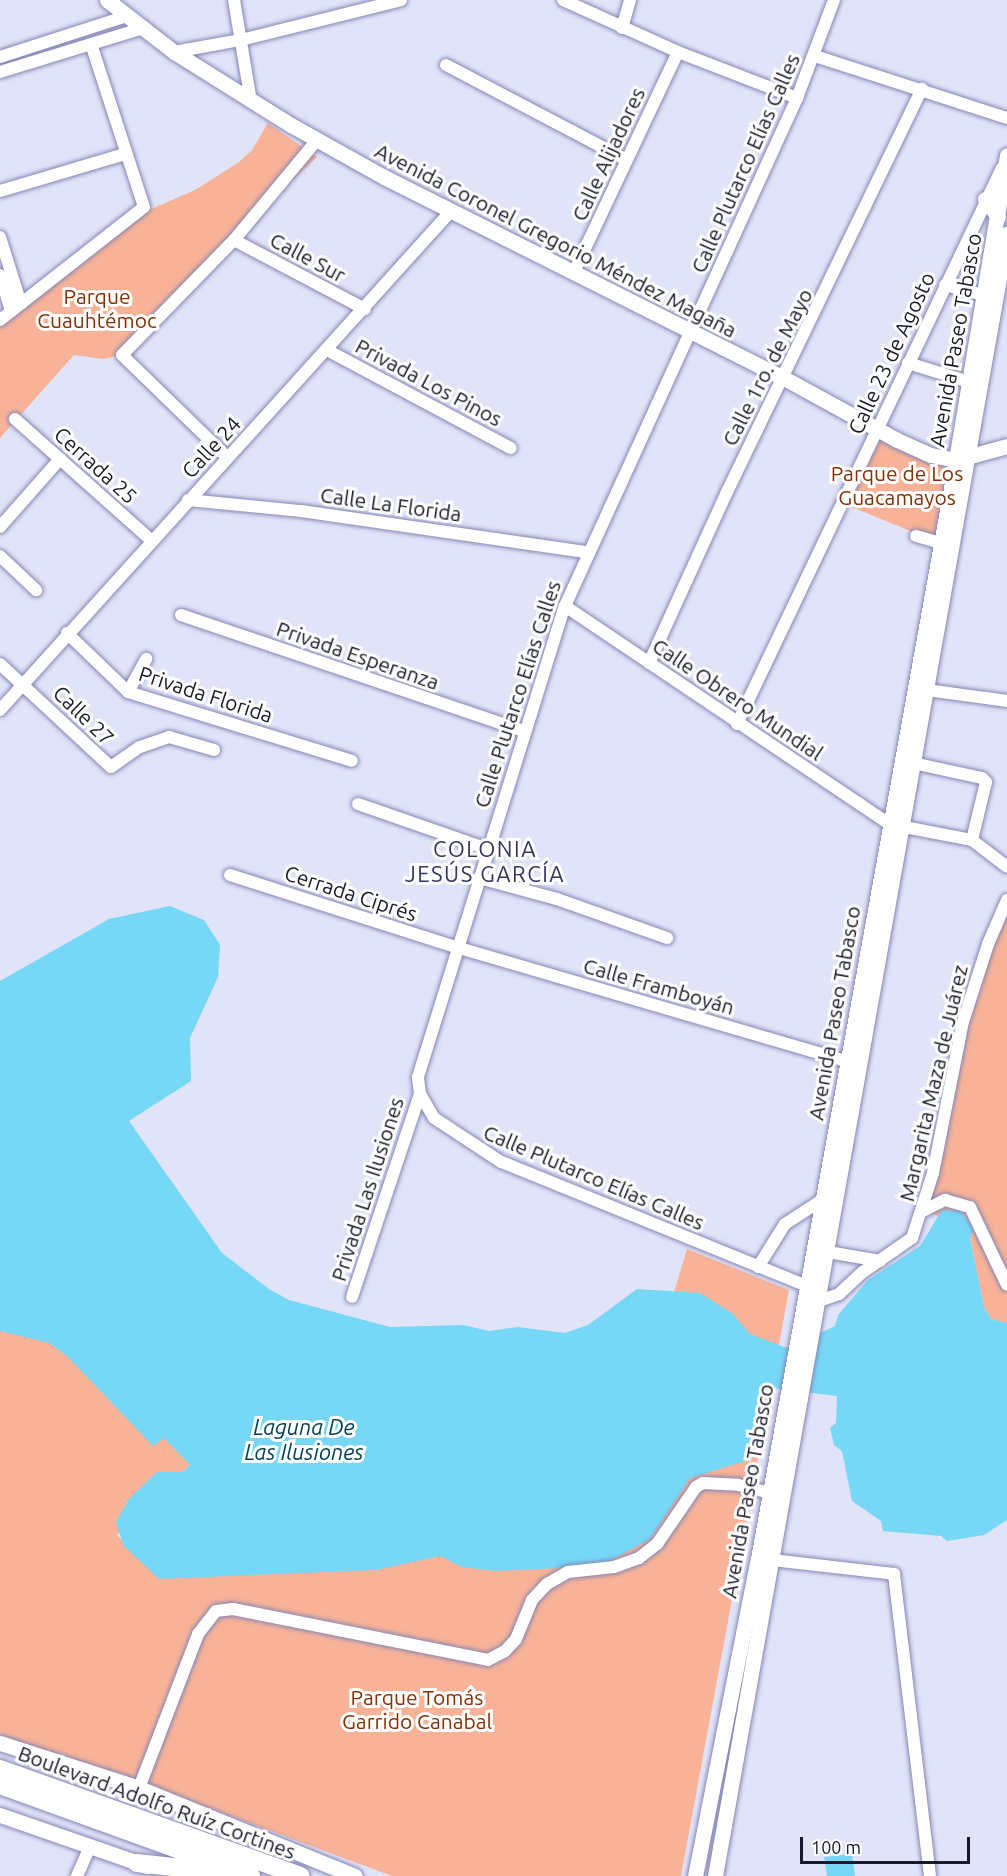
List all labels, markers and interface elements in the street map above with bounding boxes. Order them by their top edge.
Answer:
street label: Calle Plutarco Elías Calles [685,49,805,277]
street label: Calle Alijadores [566,83,650,225]
street label: Avenida Coronel Gregorio Méndez Magaña [371,137,741,343]
street label: Calle Sur [266,227,350,287]
street label: Avenida Paseo Tabasco [924,231,986,449]
street label: Calle 23 de Agosto [842,268,940,438]
park label: Parque Cuauhtémoc [37,283,157,333]
street label: Calle 1ro. de Mayo [716,284,818,450]
street label: Privada Los Pinos [351,333,507,431]
street label: Calle 24 [176,411,246,483]
street label: Cerrada 25 [49,421,143,509]
park label: Parque de Los Guacamayos [831,460,963,510]
street label: Calle La Florida [319,482,463,526]
street label: Calle Plutarco Elías Calles [468,577,566,811]
street label: Privada Esperanza [273,615,443,695]
street label: Calle Obrero Mundial [648,633,828,765]
street label: Privada Florida [136,660,276,728]
street label: Calle 27 [48,680,120,750]
district label: COLONIA JESÚS GARCÍA [405,835,565,886]
street label: Cerrada Ciprés [282,860,420,926]
street label: Avenida Paseo Tabasco [803,904,865,1122]
street label: Calle Framboyán [581,952,737,1020]
street label: Margarita Maza de Juárez [894,962,972,1204]
street label: Privada Las Ilusiones [325,1094,409,1284]
street label: Calle Plutarco Elías Calles [480,1119,708,1235]
street label: Avenida Paseo Tabasco [716,1382,778,1600]
water label: Laguna De Las Ilusiones [245,1413,363,1464]
park label: Parque Tomás Garrido Canabal [342,1684,492,1734]
street label: Boulevard Adolfo Ruíz Cortines [15,1740,299,1864]
scale bar [803,1825,972,1863]
text: 100 m [811,1837,861,1857]

